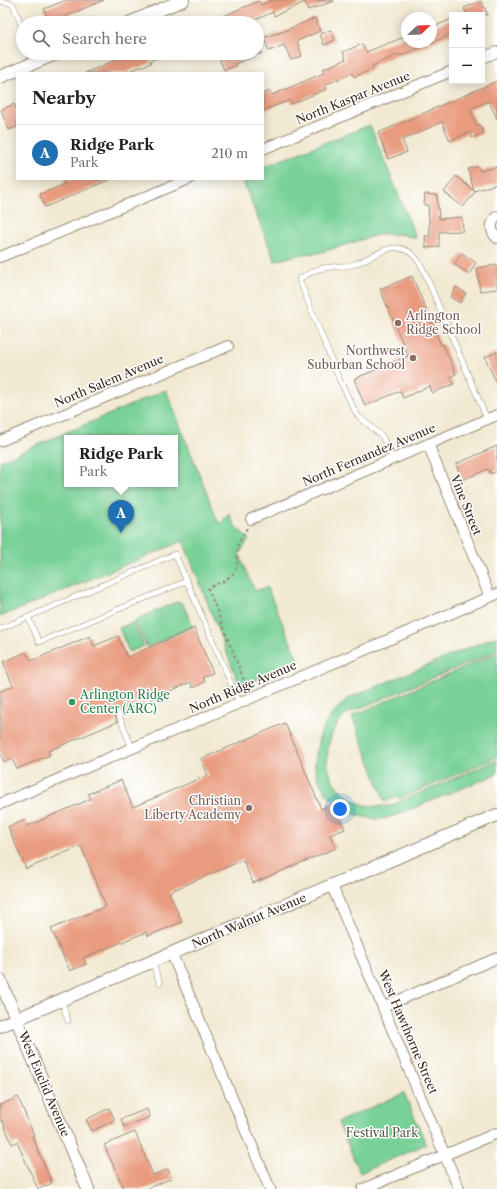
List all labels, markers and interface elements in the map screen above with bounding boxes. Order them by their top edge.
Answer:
north arrow [401,12,437,48]
map controls [449,12,485,84]
button: + [449,12,485,48]
search box [16,16,264,60]
icon: search [30,27,52,49]
text: Search here [62,29,147,48]
button: − [449,48,485,84]
street label: North Kaspar Avenue [294,68,412,127]
text: Nearby [32,88,96,108]
text: Ridge Park [70,135,154,154]
text: A [40,145,50,161]
text: 210 m [211,145,248,161]
text: Park [70,154,98,170]
place label: Arlington Ridge School [405,308,482,337]
marker: Arlington Ridge School [393,318,403,328]
place label: Northwest Suburban School [307,343,406,372]
street label: North Salem Avenue [52,351,166,410]
marker: Northwest Suburban School [408,353,418,363]
street label: North Fernandez Avenue [300,420,438,489]
popup [64,435,178,487]
text: Ridge Park [79,444,163,463]
text: Park [79,463,107,479]
street label: Vine Street [447,472,486,538]
pin: A [108,500,134,533]
street label: North Ridge Avenue [187,657,299,716]
place label: Arlington Ridge Center (ARC) [79,687,170,716]
marker: Arlington Ridge Center (ARC) [67,697,77,707]
place label: Christian Liberty Academy [144,793,241,822]
your location [330,799,350,819]
marker: Christian Liberty Academy [244,803,254,813]
street label: North Walnut Avenue [189,890,309,951]
street label: West Hawthorne Street [375,967,442,1097]
street label: West Euclid Avenue [15,1028,74,1139]
park label: Festival Park [346,1125,419,1140]

